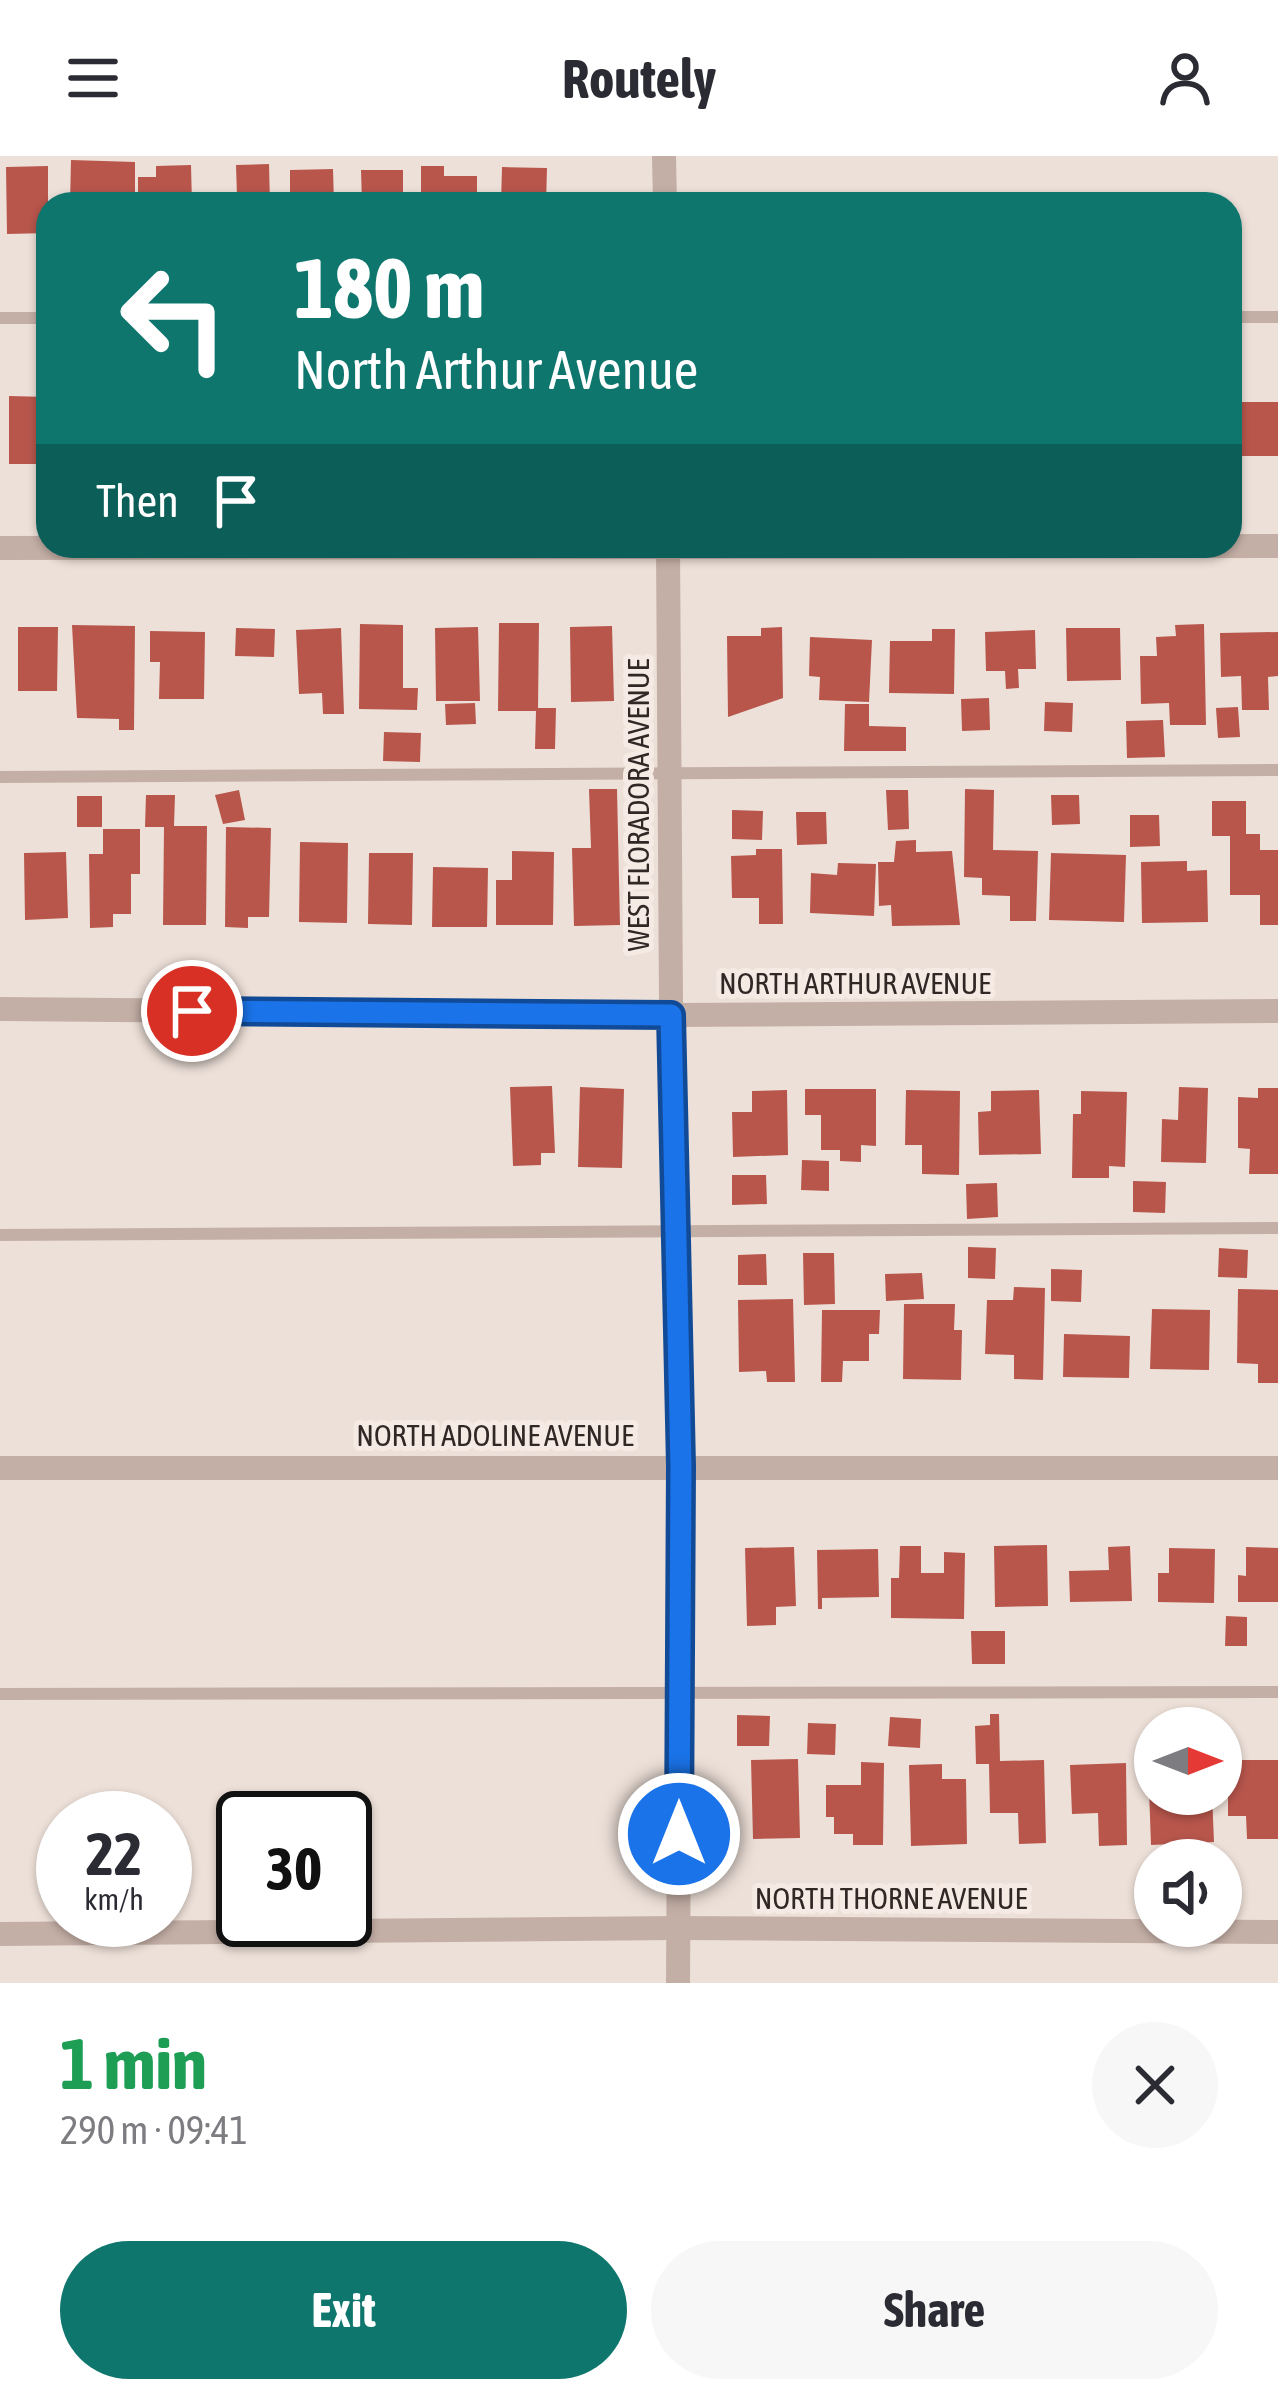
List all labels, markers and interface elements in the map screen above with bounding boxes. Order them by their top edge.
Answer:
icon: menu [60,45,126,111]
icon: person [1152,45,1218,111]
text: Routely [562,48,716,109]
icon: left [96,240,252,396]
text: 180 m [294,240,484,336]
text: North Arthur Avenue [294,339,698,400]
icon: arrive [203,468,269,534]
text: Then [96,475,179,527]
street label: WEST FLORADORA AVENUE [621,658,655,951]
pin [141,960,243,1062]
street label: NORTH ARTHUR AVENUE [719,966,991,1000]
icon: arrive [159,978,225,1044]
street label: NORTH ADOLINE AVENUE [356,1418,634,1452]
north arrow [1134,1707,1242,1815]
map controls [1134,1707,1242,1947]
position arrow [616,1771,742,1897]
speed limit sign: 30 [216,1791,372,1947]
text: 22 [86,1819,142,1888]
button: sound [1134,1839,1242,1947]
street label: NORTH THORNE AVENUE [755,1881,1027,1915]
text: km/h [84,1882,144,1916]
text: 1 min [60,2022,207,2104]
button: close [1092,2022,1218,2148]
text: 290 m · 09:41 [60,2108,248,2152]
button: Exit [60,2241,627,2379]
button: Share [651,2241,1218,2379]

